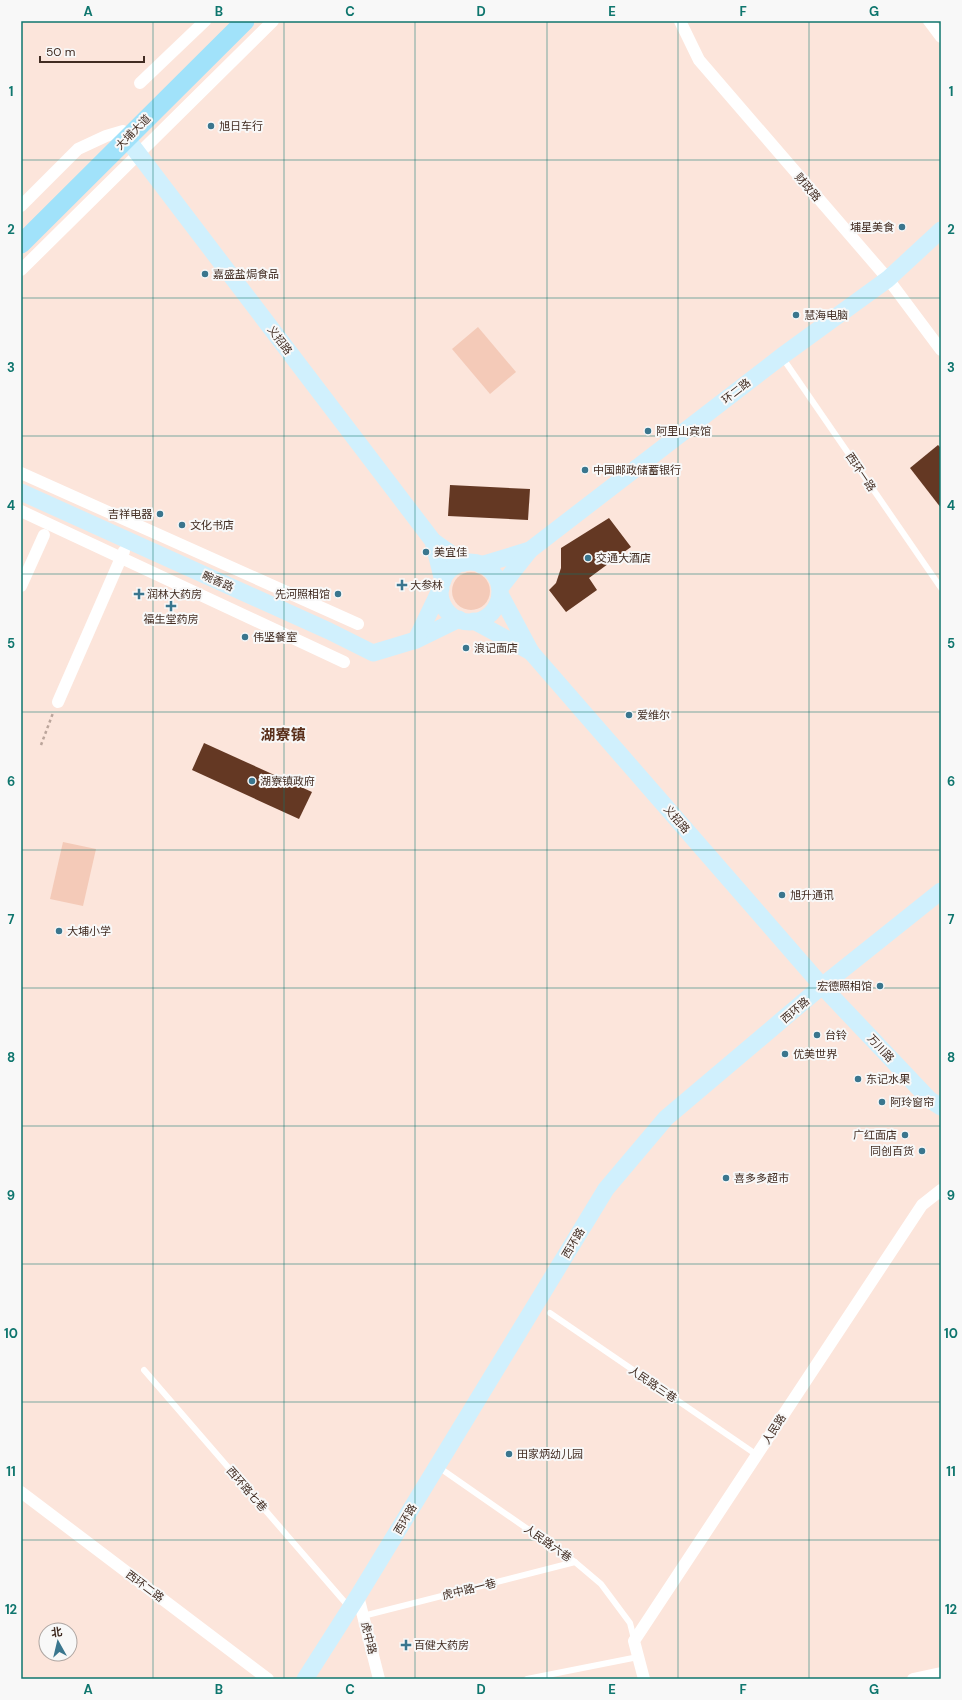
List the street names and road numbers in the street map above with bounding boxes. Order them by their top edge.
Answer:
street label: 大埔大道 [112,111,154,153]
street label: 财政路 [792,170,824,204]
street label: 义招路 [264,323,296,357]
street label: 环二路 [719,375,753,407]
street label: 西环一路 [843,450,879,494]
street label: 畹香路 [200,568,236,594]
street label: 义招路 [661,802,693,836]
street label: 西环路 [778,994,812,1026]
street label: 万川路 [865,1031,897,1065]
street label: 西环路 [559,1225,587,1261]
street label: 人民路三巷 [626,1363,680,1405]
street label: 人民路 [759,1411,789,1447]
street label: 西环路七巷 [224,1464,270,1514]
street label: 西环路 [391,1501,419,1537]
street label: 人民路六巷 [521,1521,575,1565]
street label: 西环二路 [123,1567,167,1605]
street label: 虎中路一巷 [441,1576,497,1602]
street label: 虎中路 [358,1620,380,1656]

